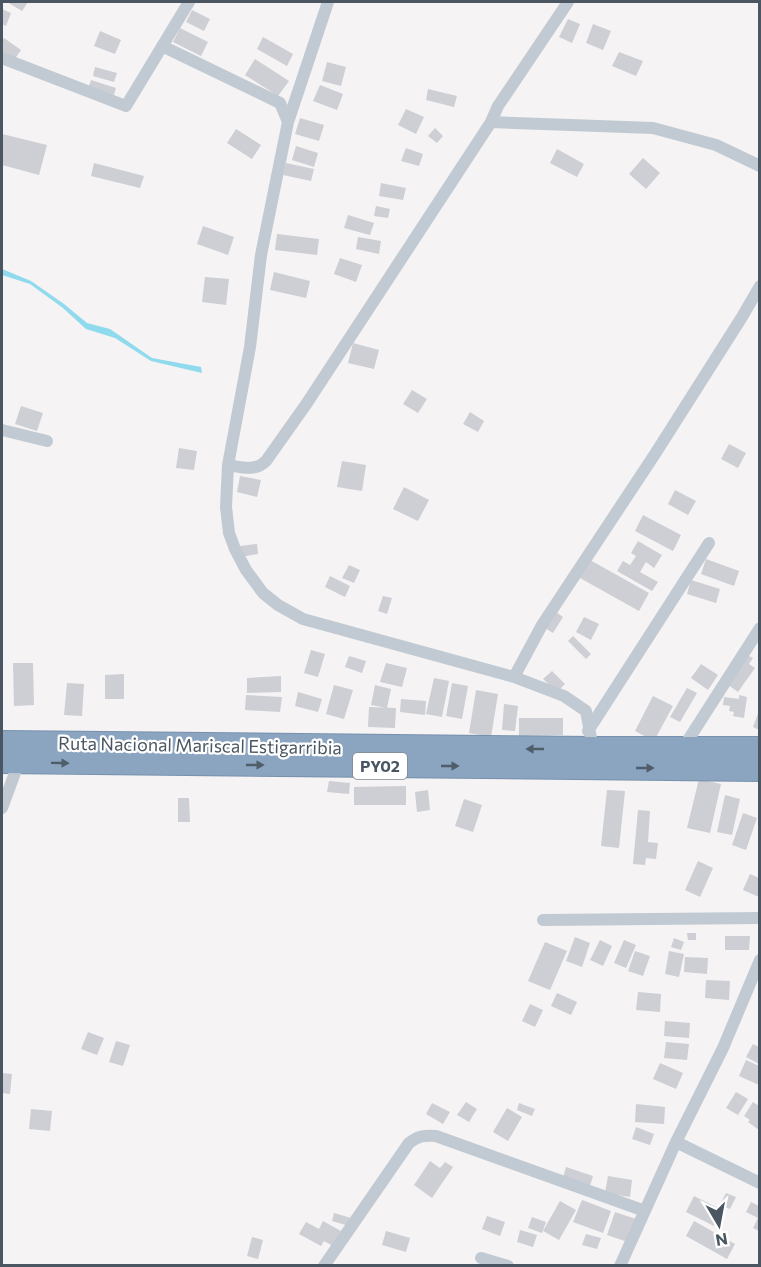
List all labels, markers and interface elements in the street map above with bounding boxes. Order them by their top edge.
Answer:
street label: Ruta Nacional Mariscal Estigarribia [58,732,342,758]
one-way arrow [525,744,544,754]
road number: PY02 [353,753,407,779]
one-way arrow [50,758,69,767]
one-way arrow [245,760,264,770]
one-way arrow [440,761,459,771]
one-way arrow [635,763,654,773]
north arrow [689,1195,749,1255]
text: N [714,1230,729,1251]

